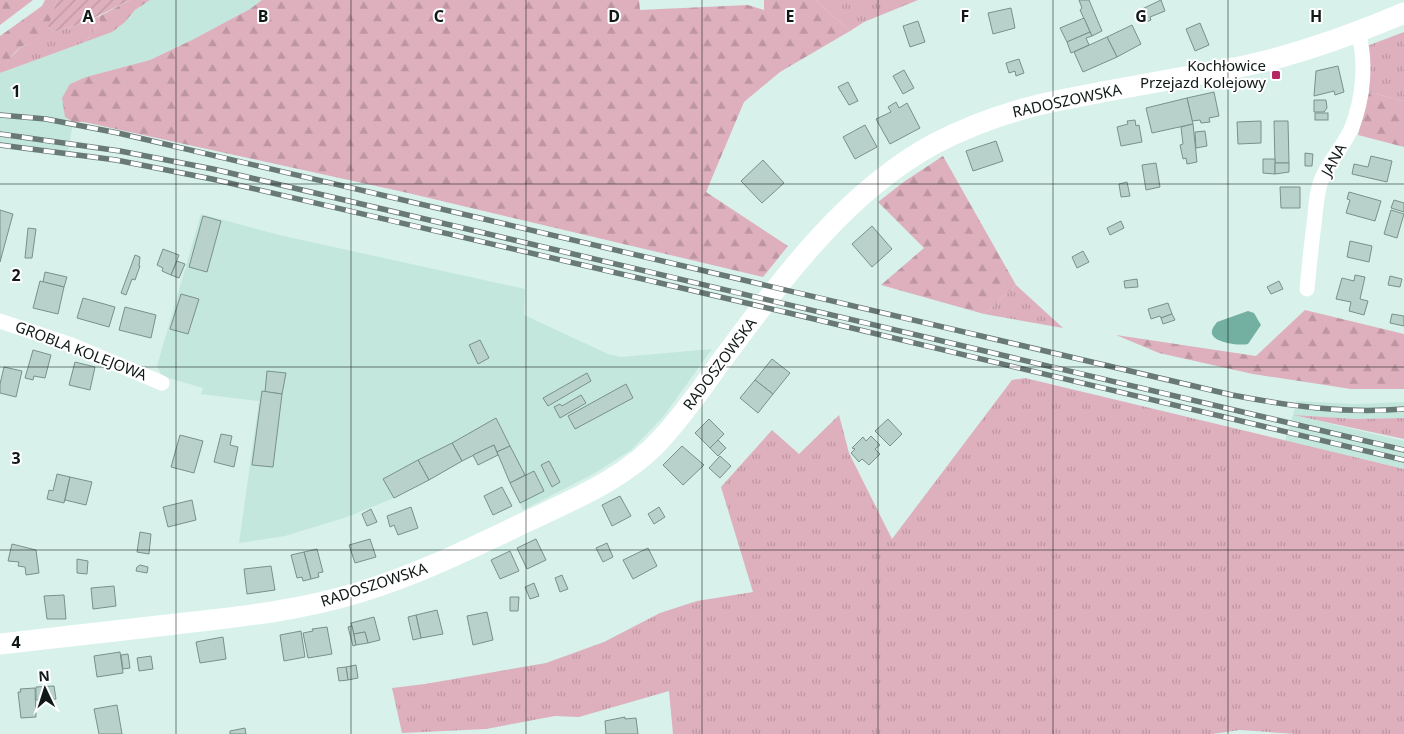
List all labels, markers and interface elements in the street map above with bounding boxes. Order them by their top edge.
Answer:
text: A [82,5,94,27]
text: B [258,5,268,27]
text: C [434,5,444,27]
text: D [608,5,620,27]
text: E [786,5,795,27]
text: F [961,5,969,27]
text: G [1135,5,1147,27]
text: H [1310,5,1322,27]
place label: Kochłowice Przejazd Kolejowy [1140,55,1266,92]
marker: Kochłowice Przejazd Kolejowy [1270,69,1282,81]
street label: RADOSZOWSKA [1010,79,1123,121]
text: 1 [11,80,21,102]
street label: JANA [1315,139,1350,181]
text: 2 [11,264,21,286]
street label: RADOSZOWSKA [678,313,761,414]
street label: GROBLA KOLEJOWA [13,316,150,385]
text: 3 [11,447,21,469]
street label: RADOSZOWSKA [318,557,430,611]
text: 4 [11,631,21,653]
north arrow [20,664,70,714]
text: N [38,666,50,685]

